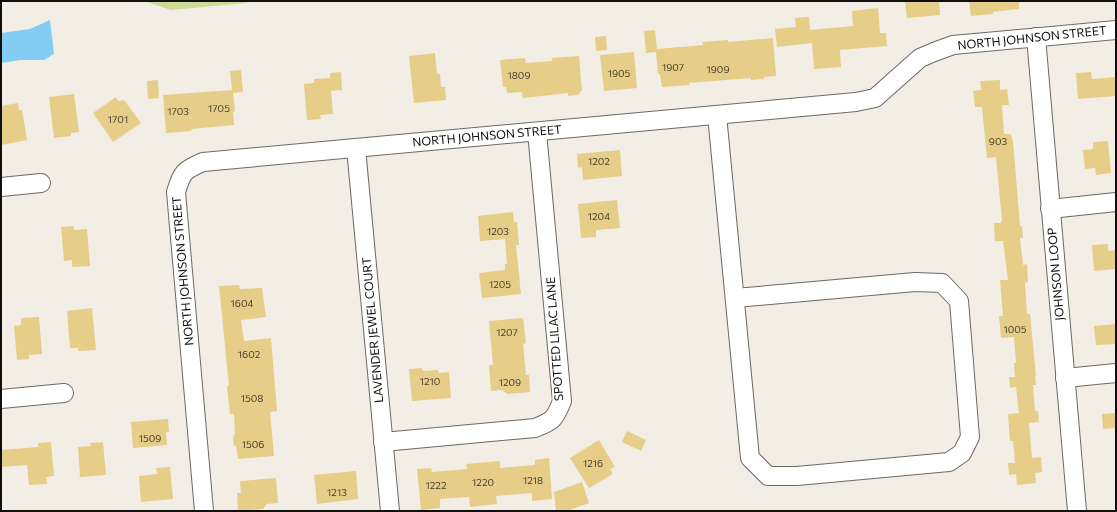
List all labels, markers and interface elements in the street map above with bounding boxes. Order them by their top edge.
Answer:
street label: NORTH JOHNSON STREET [957,22,1107,53]
house number: 1907 [662,61,684,73]
house number: 1909 [707,63,729,75]
house number: 1905 [608,67,631,79]
house number: 1809 [508,69,530,81]
house number: 1705 [208,102,230,114]
house number: 1703 [167,105,189,117]
house number: 1701 [108,113,128,125]
street label: NORTH JOHNSON STREET [412,121,562,149]
house number: 903 [989,135,1007,147]
house number: 1202 [588,155,610,167]
street label: NORTH JOHNSON STREET [168,196,196,346]
house number: 1204 [588,210,610,222]
house number: 1203 [487,225,509,237]
street label: JOHNSON LOOP [1044,226,1067,321]
street label: LAVENDER JEWEL COURT [359,256,386,404]
street label: SPOTTED LILAC LANE [543,276,565,402]
house number: 1205 [489,278,511,290]
house number: 1604 [231,297,253,309]
house number: 1005 [1003,323,1027,335]
house number: 1207 [496,326,518,338]
house number: 1602 [238,348,261,360]
house number: 1210 [420,375,440,387]
house number: 1209 [499,376,521,388]
house number: 1508 [241,392,263,404]
house number: 1509 [139,432,161,444]
house number: 1506 [242,438,264,450]
house number: 1216 [583,457,603,469]
house number: 1218 [523,474,543,486]
house number: 1220 [472,476,494,488]
house number: 1222 [426,479,447,491]
house number: 1213 [327,486,347,498]

